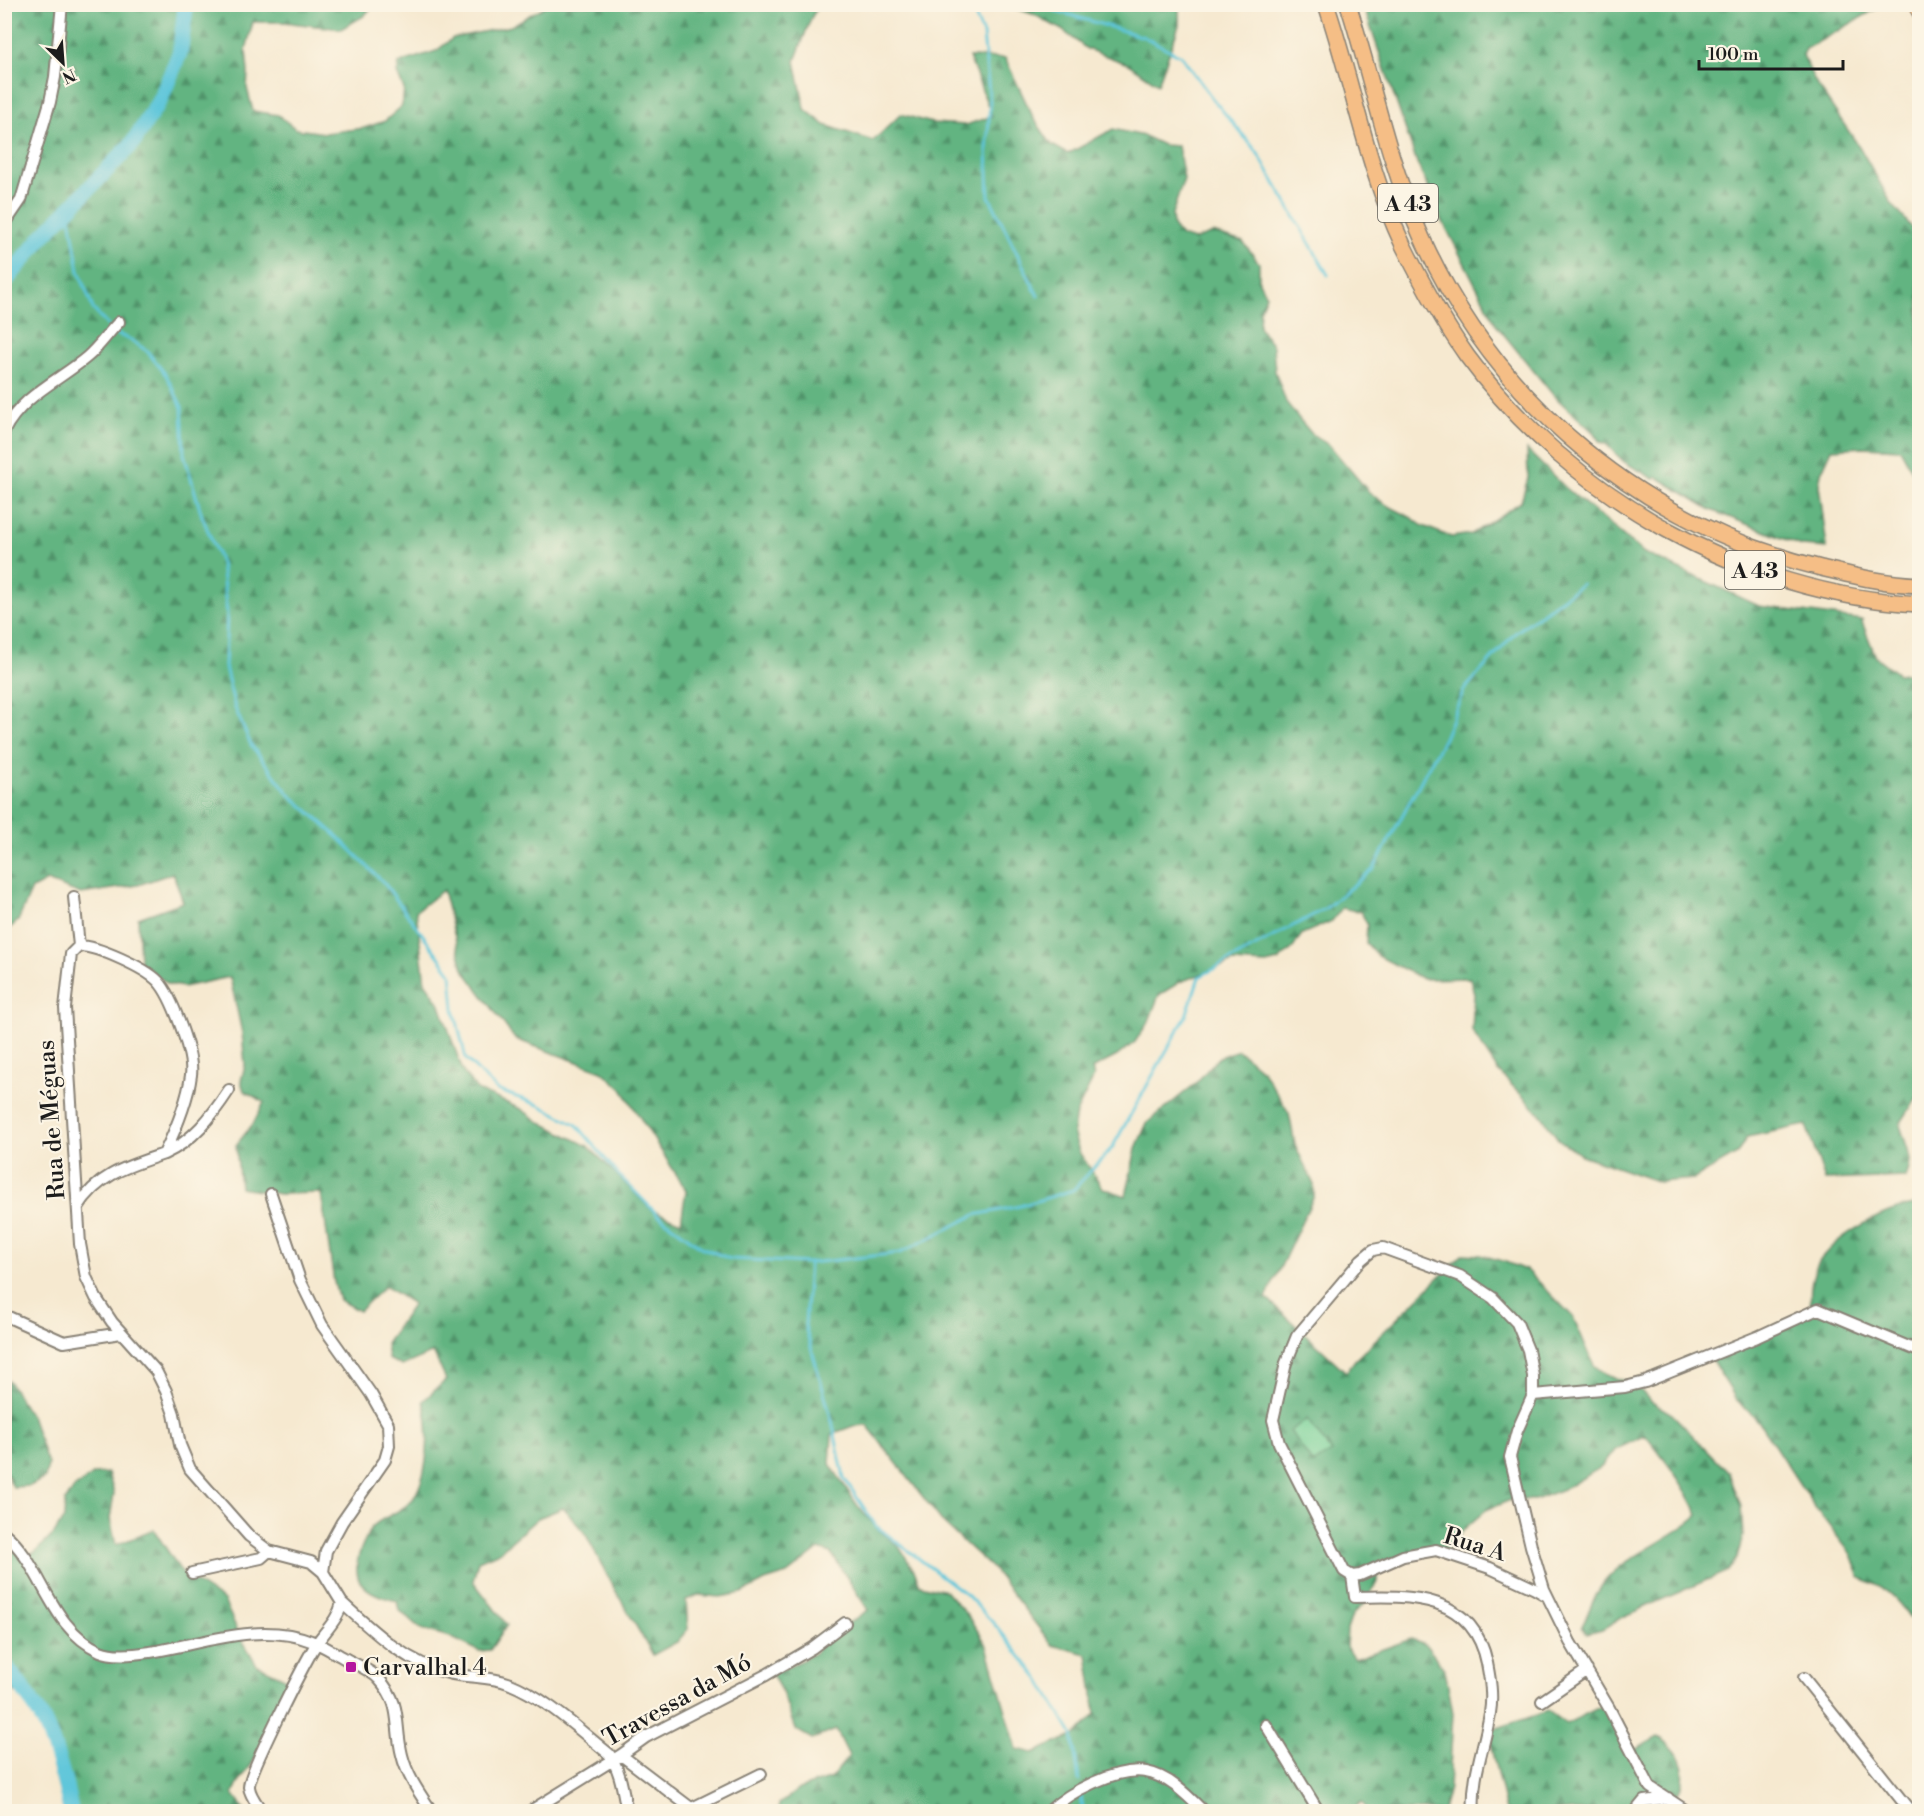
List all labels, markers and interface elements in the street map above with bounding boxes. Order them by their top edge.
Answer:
north arrow [33,33,93,93]
scale bar [1699,33,1843,71]
text: 100 m [1708,43,1759,66]
text: N [59,64,79,88]
road number: A 43 [1378,184,1438,222]
road number: A 43 [1725,551,1785,589]
street label: Rua de Méguas [31,1039,73,1201]
street label: Rua A [1440,1521,1510,1569]
street label: Travessa da Mó [598,1648,757,1754]
place label: Carvalhal 4 [363,1653,487,1683]
marker: Carvalhal 4 [344,1660,358,1674]

